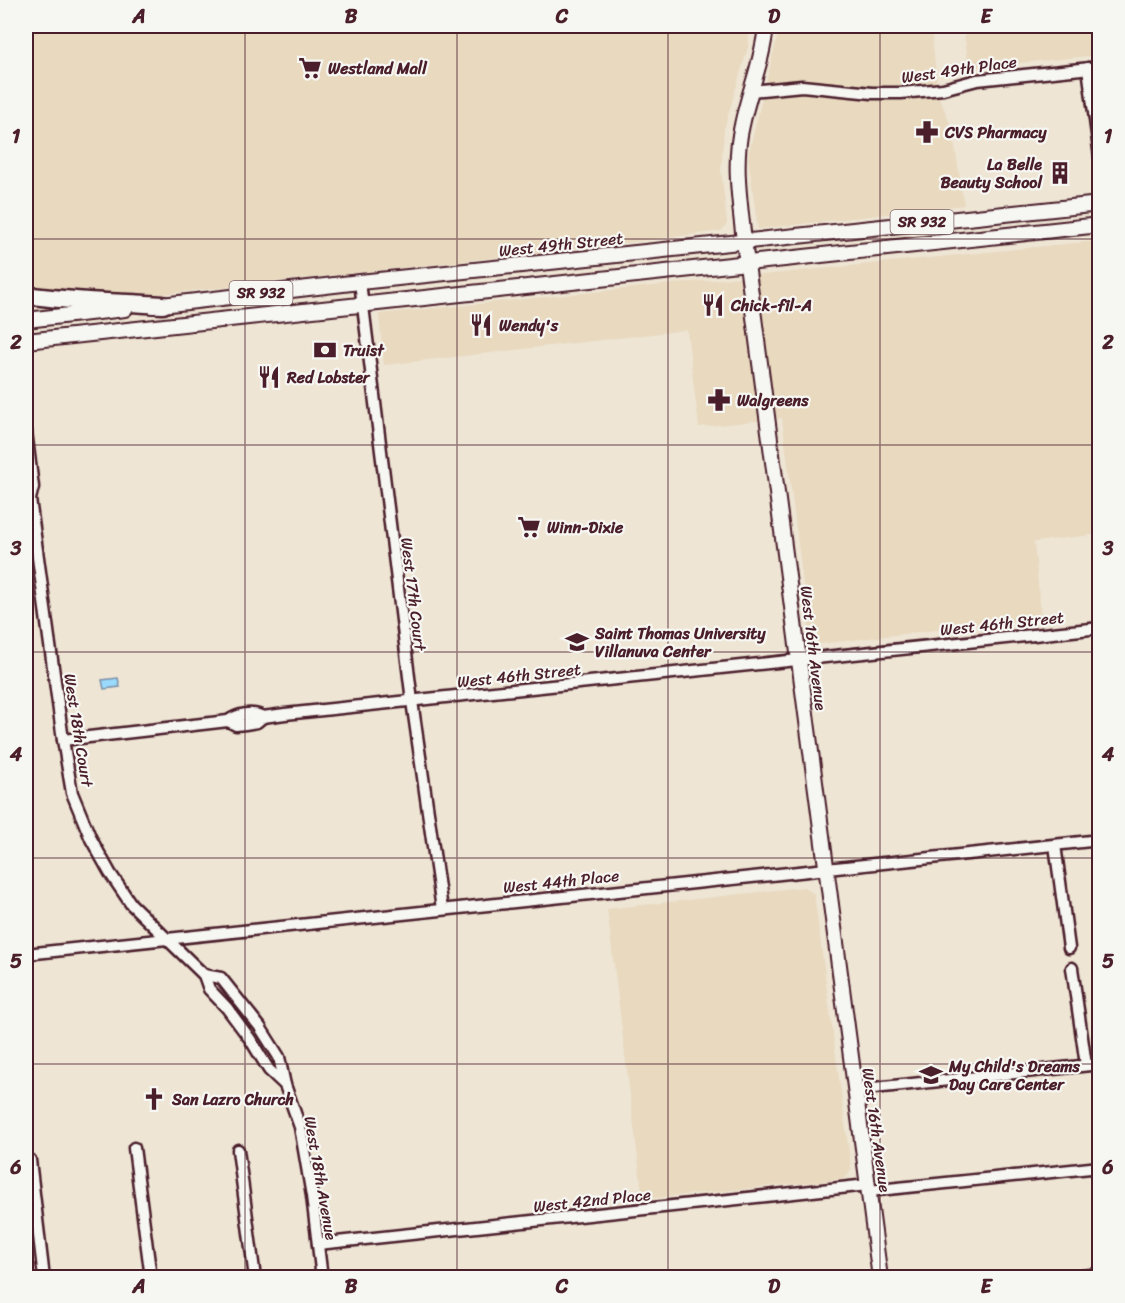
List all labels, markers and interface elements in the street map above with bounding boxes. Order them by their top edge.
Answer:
text: A [131,0,146,34]
text: B [345,0,358,34]
text: C [555,0,569,34]
text: D [768,0,781,34]
text: E [980,0,993,34]
street label: West 49th Place [899,47,1019,92]
place label: Westland Mall [328,54,428,83]
supermarket icon: Westland Mall [297,55,323,81]
place label: CVS Pharmacy [944,118,1047,147]
text: 1 [12,119,21,154]
pharmacy icon: CVS Pharmacy [914,119,940,145]
text: 1 [1104,119,1113,154]
place label: La Belle Beauty School [940,150,1043,197]
building icon: La Belle Beauty School [1047,160,1073,186]
road number: SR 932 [890,210,954,234]
street label: West 49th Street [497,224,625,265]
road number: SR 932 [230,281,292,305]
place label: Chick-fil-A [730,291,812,320]
restaurant icon: Chick-fil-A [700,292,726,318]
place label: Wendy's [499,311,559,340]
restaurant icon: Wendy's [468,312,494,338]
text: 2 [9,325,22,360]
text: 2 [1101,325,1114,360]
place label: Truist [343,336,385,365]
bank icon: Truist [312,337,338,363]
place label: Red Lobster [286,363,371,392]
restaurant icon: Red Lobster [256,364,282,390]
place label: Walgreens [737,386,809,415]
pharmacy icon: Walgreens [706,387,732,413]
place label: Winn-Dixie [547,513,624,542]
supermarket icon: Winn-Dixie [516,514,542,540]
text: 3 [10,531,22,566]
text: 3 [1102,531,1114,566]
street label: West 17th Court [392,536,435,653]
street label: West 16th Avenue [791,584,836,712]
street label: West 46th Street [939,603,1065,644]
place label: Saint Thomas University Villanuva Center [594,619,766,666]
school or university icon: Saint Thomas University Villanuva Center [564,629,590,655]
street label: West 46th Street [456,655,582,696]
street label: West 18th Court [55,671,102,789]
text: 4 [9,737,23,772]
text: 4 [1101,737,1115,772]
street label: West 44th Place [502,861,621,902]
text: 5 [10,944,22,979]
text: 5 [1102,944,1114,979]
place label: My Child's Dreams Day Care Center [948,1052,1080,1099]
school or university icon: My Child's Dreams Day Care Center [918,1062,944,1088]
street label: West 16th Avenue [853,1066,900,1194]
place label: San Lazro Church [171,1085,295,1114]
church icon: San Lazro Church [141,1086,167,1112]
street label: West 18th Avenue [295,1114,346,1243]
text: 6 [9,1150,22,1185]
text: 6 [1101,1150,1114,1185]
street label: West 42nd Place [532,1180,652,1221]
text: A [131,1269,146,1303]
text: B [345,1269,358,1303]
text: C [555,1269,569,1303]
text: D [768,1269,781,1303]
text: E [980,1269,993,1303]

